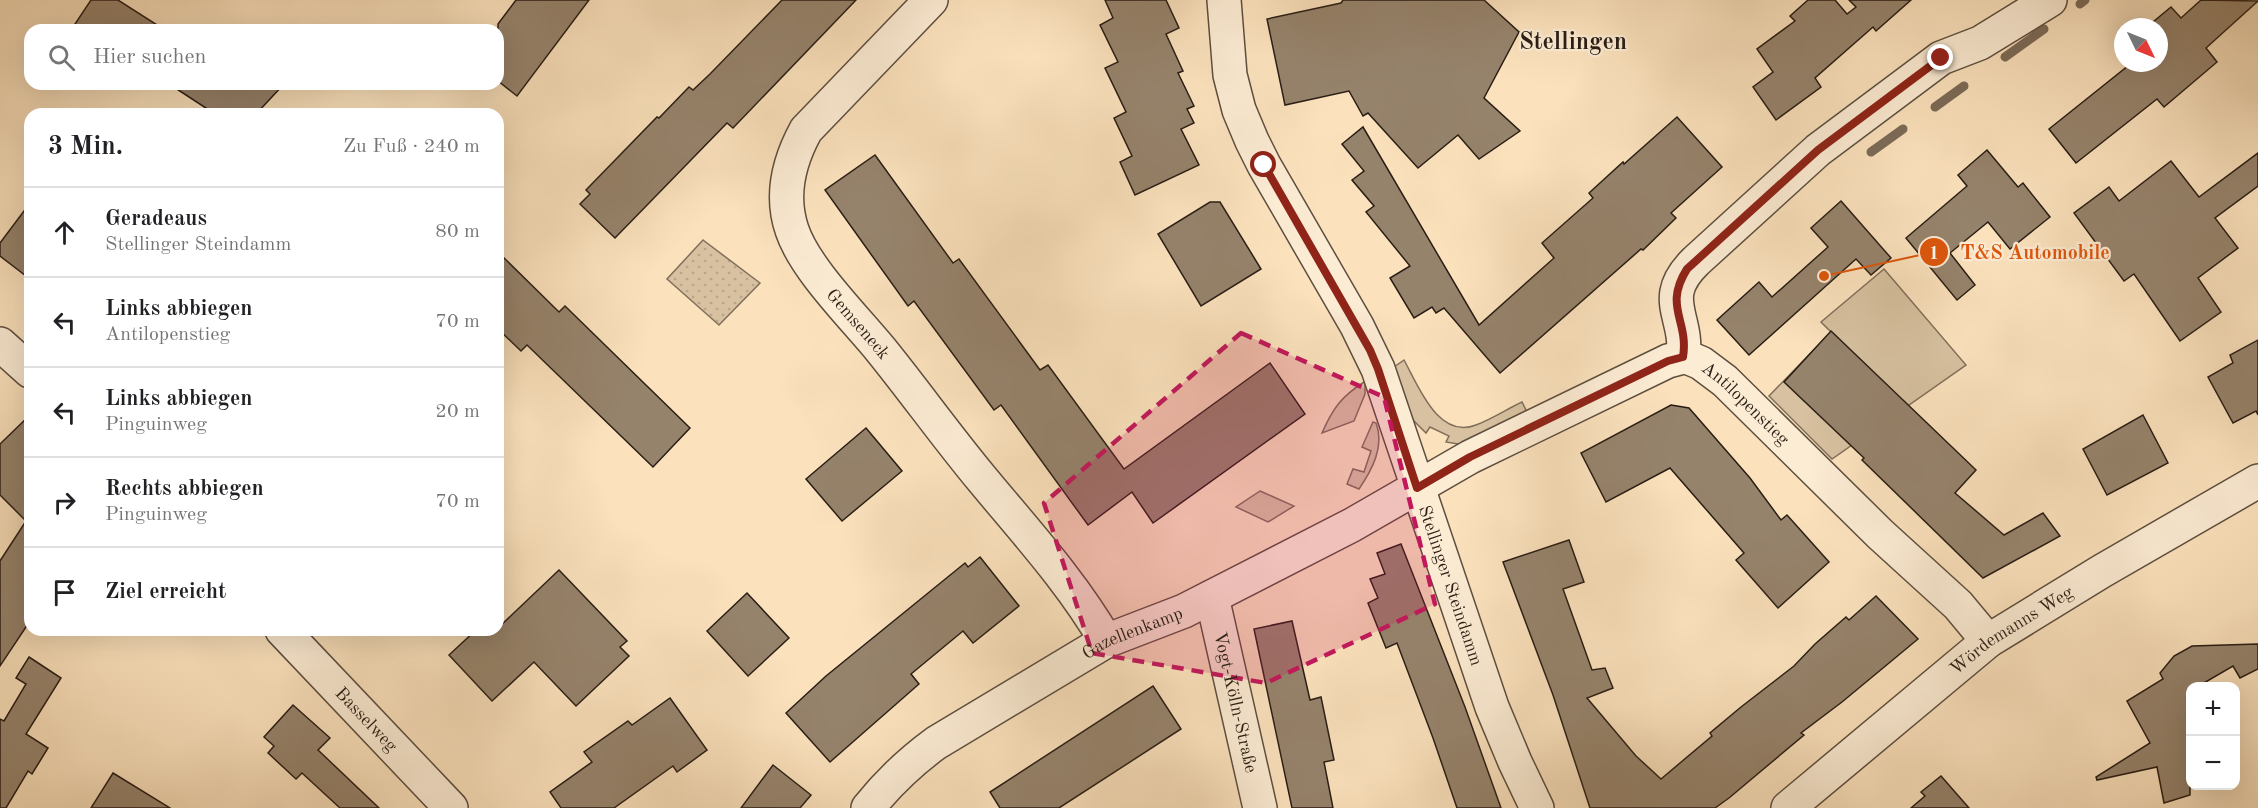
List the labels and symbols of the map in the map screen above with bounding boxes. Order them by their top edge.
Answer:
north arrow [2114,18,2168,72]
district label: Stellingen [1519,31,1627,55]
route end [1927,44,1953,70]
route start [1250,151,1276,177]
callout: T&S Automobile [1919,233,2122,271]
text: T&S Automobile [1960,244,2110,264]
text: 1 [1929,245,1939,263]
street label: Gemseneck [822,286,893,363]
street label: Antilopenstieg [1698,359,1793,449]
street label: Stellinger Steindamm [1415,503,1485,668]
street label: Wördemanns Weg [1947,583,2077,679]
street label: Gazellenkamp [1079,604,1185,663]
street label: Vogt-Kölln-Straße [1210,630,1260,775]
street label: Basselweg [331,684,401,756]

